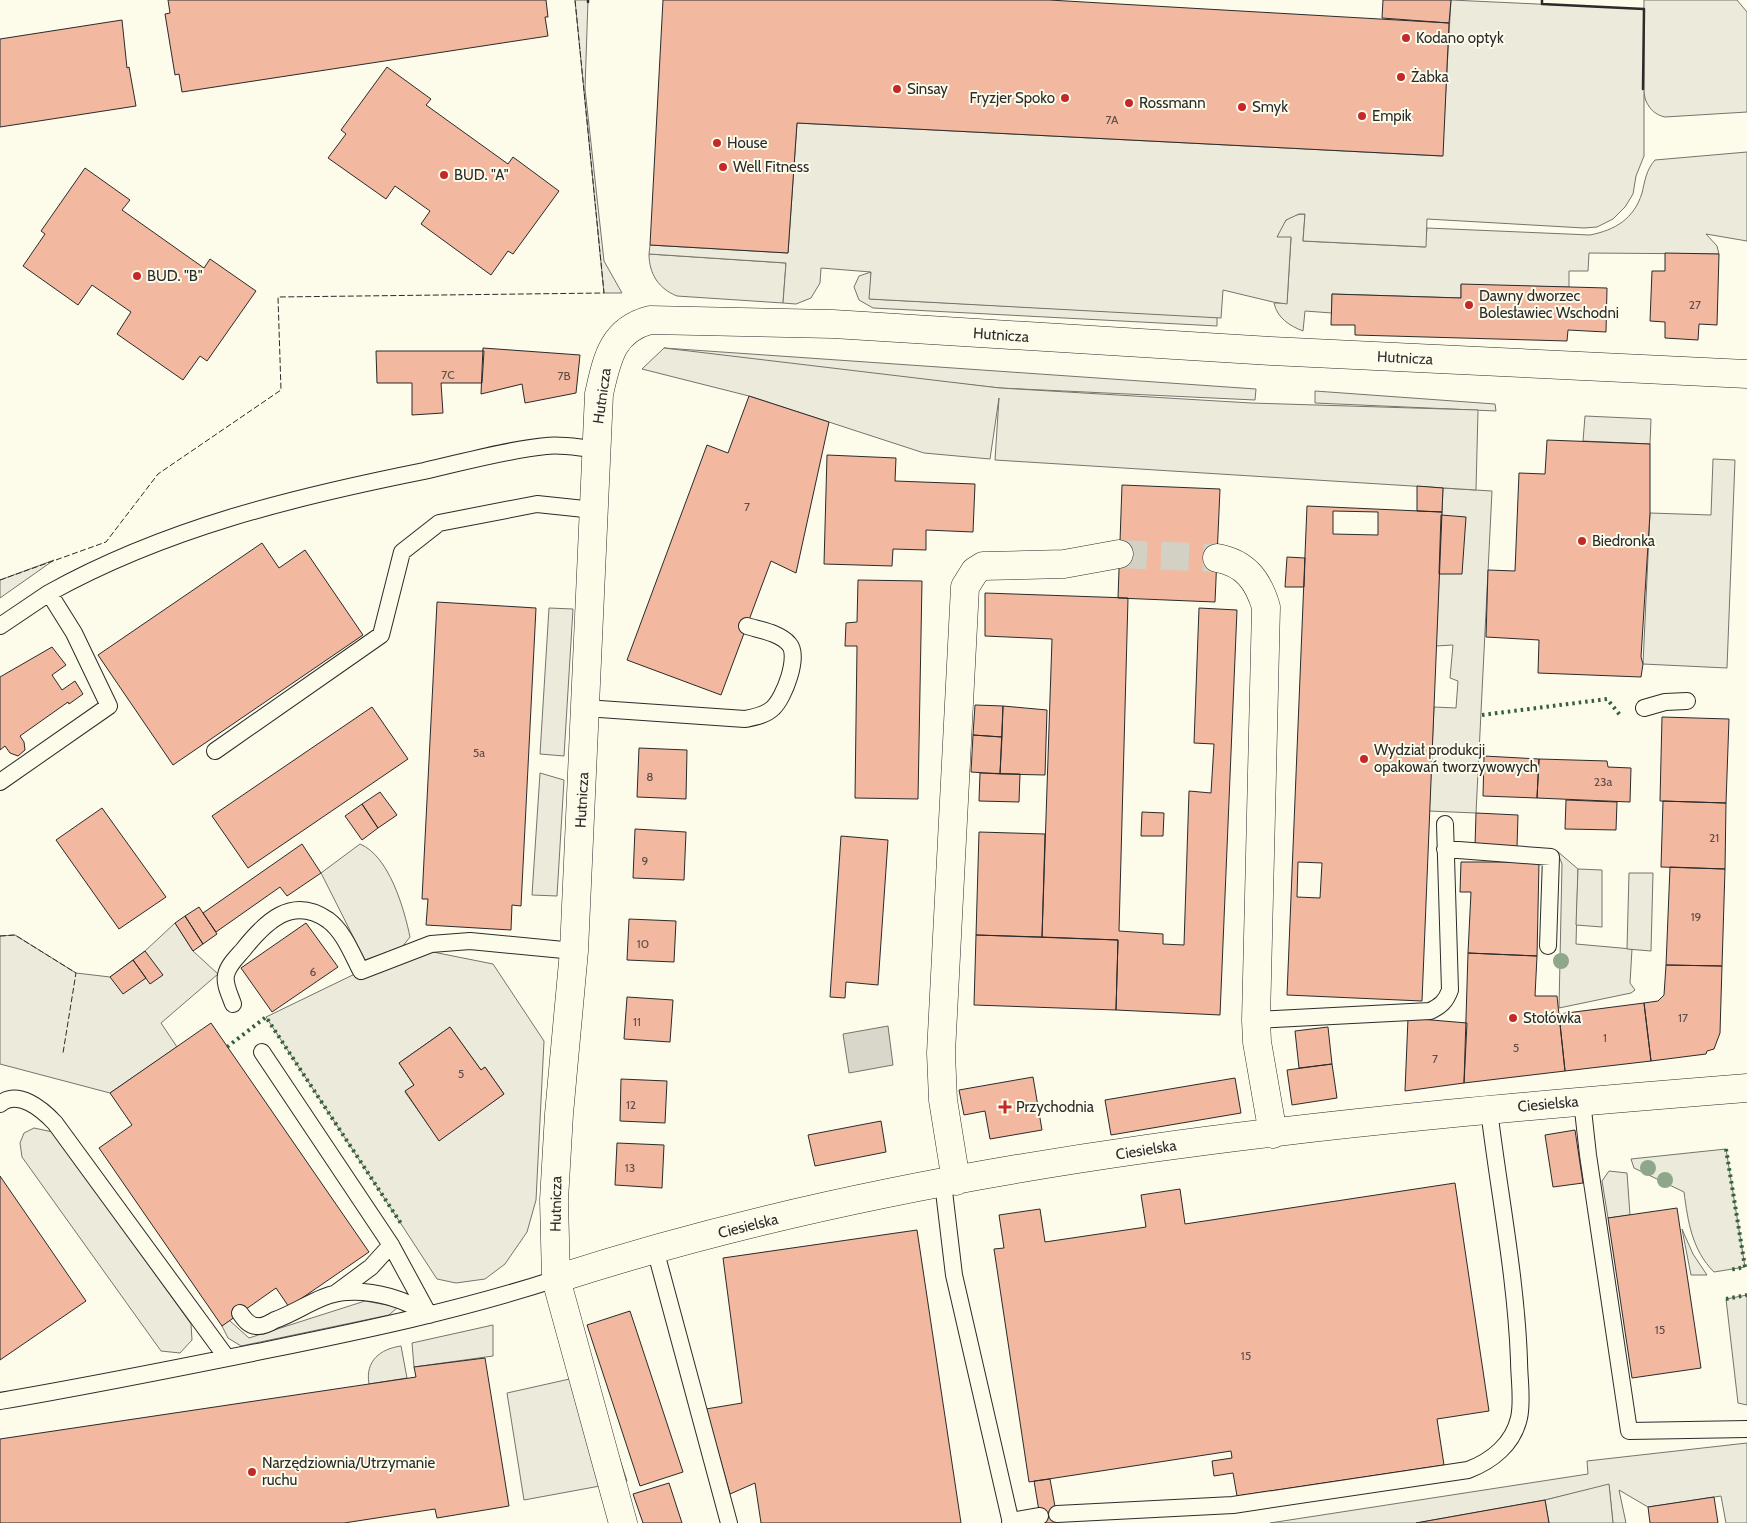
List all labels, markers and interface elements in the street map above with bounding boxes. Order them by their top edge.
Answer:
place label: Kodano optyk [1416,29,1504,47]
marker: Kodano optyk [1400,32,1412,44]
place label: Żabka [1411,67,1449,86]
marker: Żabka [1395,71,1407,83]
place label: Sinsay [907,80,948,98]
marker: Sinsay [891,83,903,95]
place label: Fryzjer Spoko [970,89,1055,107]
marker: Fryzjer Spoko [1059,92,1071,104]
place label: Rossmann [1139,94,1206,112]
marker: Rossmann [1123,97,1135,109]
place label: Smyk [1252,98,1288,116]
marker: Smyk [1236,101,1248,113]
place label: Empik [1372,107,1412,125]
marker: Empik [1356,110,1368,122]
house number: 7A [1106,112,1119,127]
place label: House [727,134,768,152]
marker: House [711,137,723,149]
place label: Well Fitness [733,158,809,176]
marker: Well Fitness [717,161,729,173]
place label: BUD. "A" [454,166,509,184]
marker: BUD. "A" [438,169,450,181]
place label: BUD. "B" [147,267,203,285]
marker: BUD. "B" [131,270,143,282]
place label: Dawny dworzec Bolesławiec Wschodni [1479,287,1619,322]
house number: 27 [1689,297,1701,312]
marker: Dawny dworzec Bolesławiec Wschodni [1463,299,1475,311]
street label: Hutnicza [972,324,1030,346]
street label: Hutnicza [1377,348,1434,368]
street label: Hutnicza [589,366,615,425]
house number: 7C [441,367,455,382]
house number: 7B [557,368,571,383]
house number: 7 [744,499,750,514]
place label: Biedronka [1592,532,1656,550]
marker: Biedronka [1576,535,1588,547]
place label: Wydział produkcji opakowań tworzywowych [1374,741,1538,776]
house number: 5a [473,745,485,760]
marker: Wydział produkcji opakowań tworzywowych [1358,753,1370,765]
house number: 8 [646,769,654,784]
street label: Hutnicza [572,771,592,828]
house number: 23a [1594,774,1613,789]
house number: 21 [1709,830,1719,845]
house number: 9 [642,853,649,868]
house number: 19 [1691,909,1702,924]
house number: 10 [637,936,649,951]
house number: 6 [310,964,317,979]
place label: Stołówka [1523,1009,1582,1027]
house number: 17 [1678,1010,1688,1025]
marker: Stołówka [1507,1012,1519,1024]
house number: 11 [633,1014,641,1029]
house number: 1 [1603,1030,1607,1045]
house number: 5 [1513,1040,1519,1055]
house number: 7 [1432,1051,1438,1066]
house number: 5 [458,1066,464,1081]
street label: Ciesielska [1517,1092,1580,1116]
house number: 12 [626,1097,636,1112]
place label: Przychodnia [1016,1098,1095,1116]
marker: Przychodnia [998,1100,1012,1114]
street label: Ciesielska [1114,1136,1178,1164]
house number: 13 [625,1160,635,1175]
street label: Hutnicza [547,1175,566,1232]
street label: Ciesielska [716,1210,781,1242]
house number: 15 [1655,1322,1665,1337]
house number: 15 [1241,1348,1251,1363]
place label: Narzędziownia/Utrzymanie ruchu [262,1454,435,1489]
marker: Narzędziownia/Utrzymanie ruchu [246,1466,258,1478]

